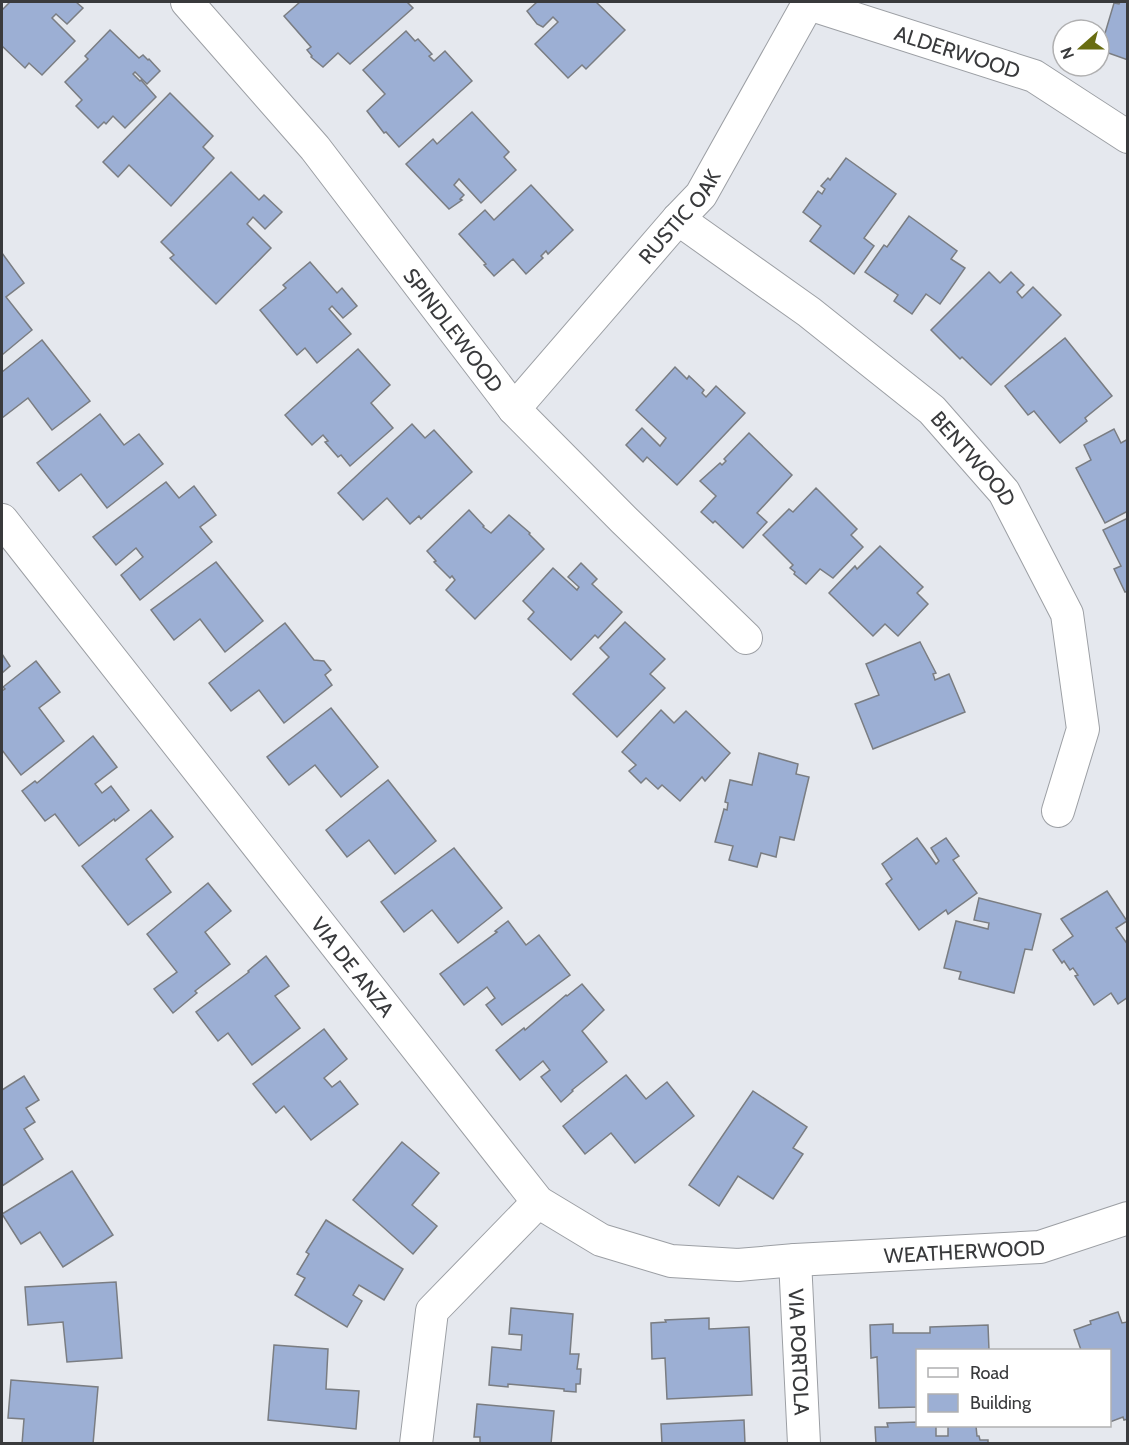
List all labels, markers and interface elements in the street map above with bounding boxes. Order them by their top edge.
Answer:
north arrow [1051,18,1111,78]
street label: ALDERWOOD [892,20,1023,83]
text: N [1057,45,1078,62]
street label: RUSTIC OAK [633,165,725,268]
street label: SPINDLEWOOD [399,263,509,397]
street label: BENTWOOD [926,406,1021,510]
street label: VIA DE ANZA [306,912,400,1021]
street label: WEATHERWOOD [883,1234,1045,1268]
street label: VIA PORTOLA [784,1288,815,1416]
legend [916,1349,1111,1427]
text: Road [970,1362,1009,1384]
text: Building [970,1392,1032,1414]

